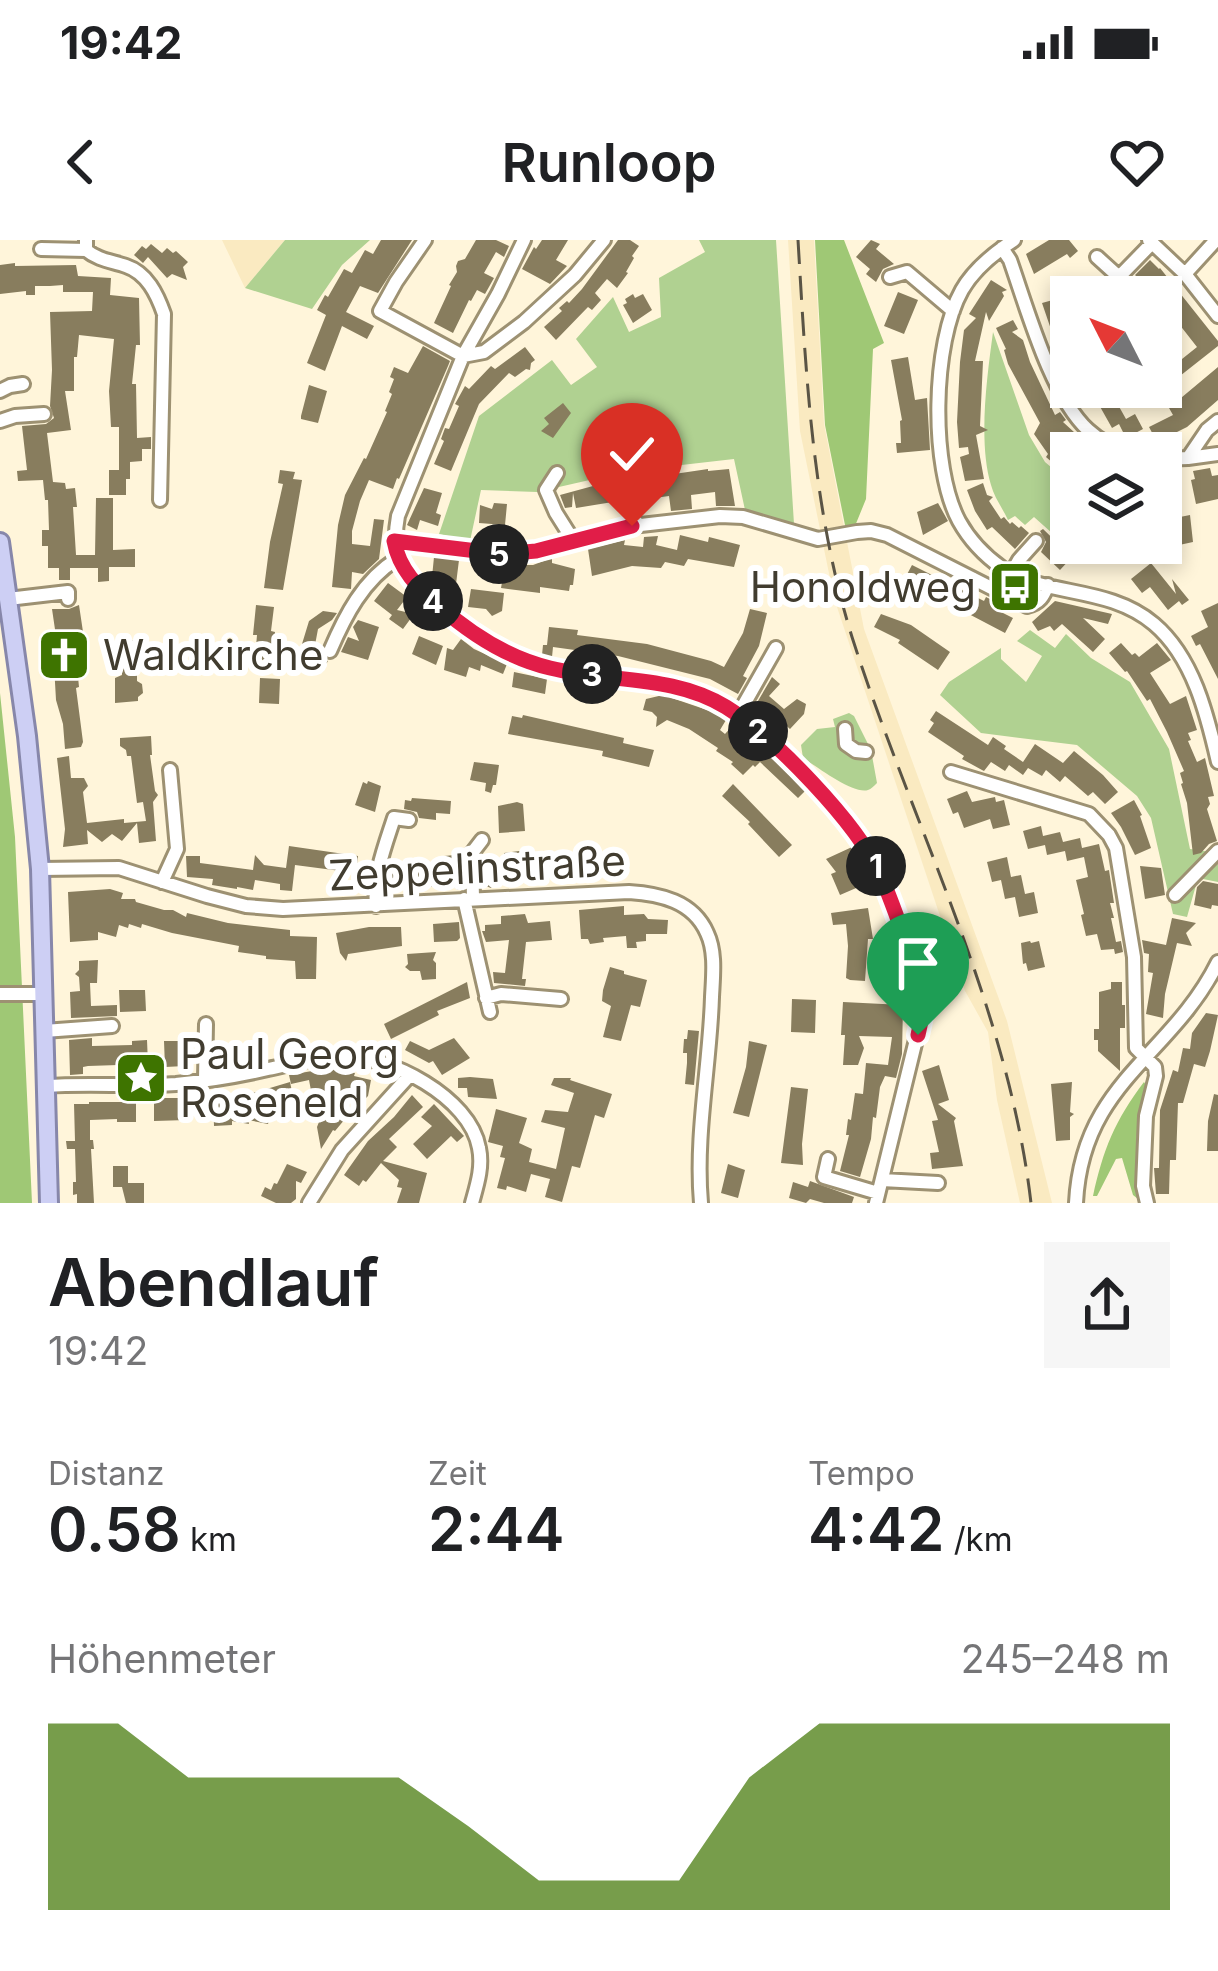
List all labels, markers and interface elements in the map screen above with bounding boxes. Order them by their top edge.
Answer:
text: 19:42 [60,15,182,70]
icon: back [48,129,114,195]
icon: heart [1104,129,1170,195]
text: Runloop [502,130,716,195]
north arrow [1050,276,1182,408]
map controls [1050,276,1182,564]
pin [581,403,683,526]
icon: check [599,421,665,487]
button: layers [1050,432,1182,564]
pin: 5 [469,524,529,584]
text: 5 [488,534,510,574]
bus stop icon: Honoldweg [987,559,1043,615]
place label: Honoldweg [750,561,976,612]
pin: 4 [403,571,463,631]
text: 4 [422,581,444,621]
church icon: Waldkirche [36,627,92,683]
place label: Waldkirche [103,629,323,680]
pin: 3 [562,644,622,704]
text: 3 [581,654,603,694]
pin: 2 [728,701,788,761]
text: 2 [748,711,768,751]
street label: Zeppelinstraße [327,834,627,901]
pin: 1 [846,836,906,896]
text: 1 [869,846,883,886]
pin [867,912,969,1035]
icon: arrive [885,930,951,996]
place label: Paul Georg Roseneld [180,1028,399,1127]
place icon: Paul Georg Roseneld [113,1050,169,1106]
text: Abendlauf [48,1242,379,1322]
button: share [1044,1242,1170,1368]
text: 19:42 [48,1327,148,1374]
text: Distanz [48,1453,164,1493]
text: Zeit [428,1453,487,1493]
text: Tempo [808,1453,915,1493]
text: 0.58 [48,1493,181,1565]
text: 2:44 [428,1493,564,1565]
text: 4:42 [808,1493,944,1565]
text: km [181,1519,237,1559]
text: /km [944,1519,1013,1559]
text: Höhenmeter [48,1635,276,1682]
text: 245–248 m [961,1635,1170,1682]

